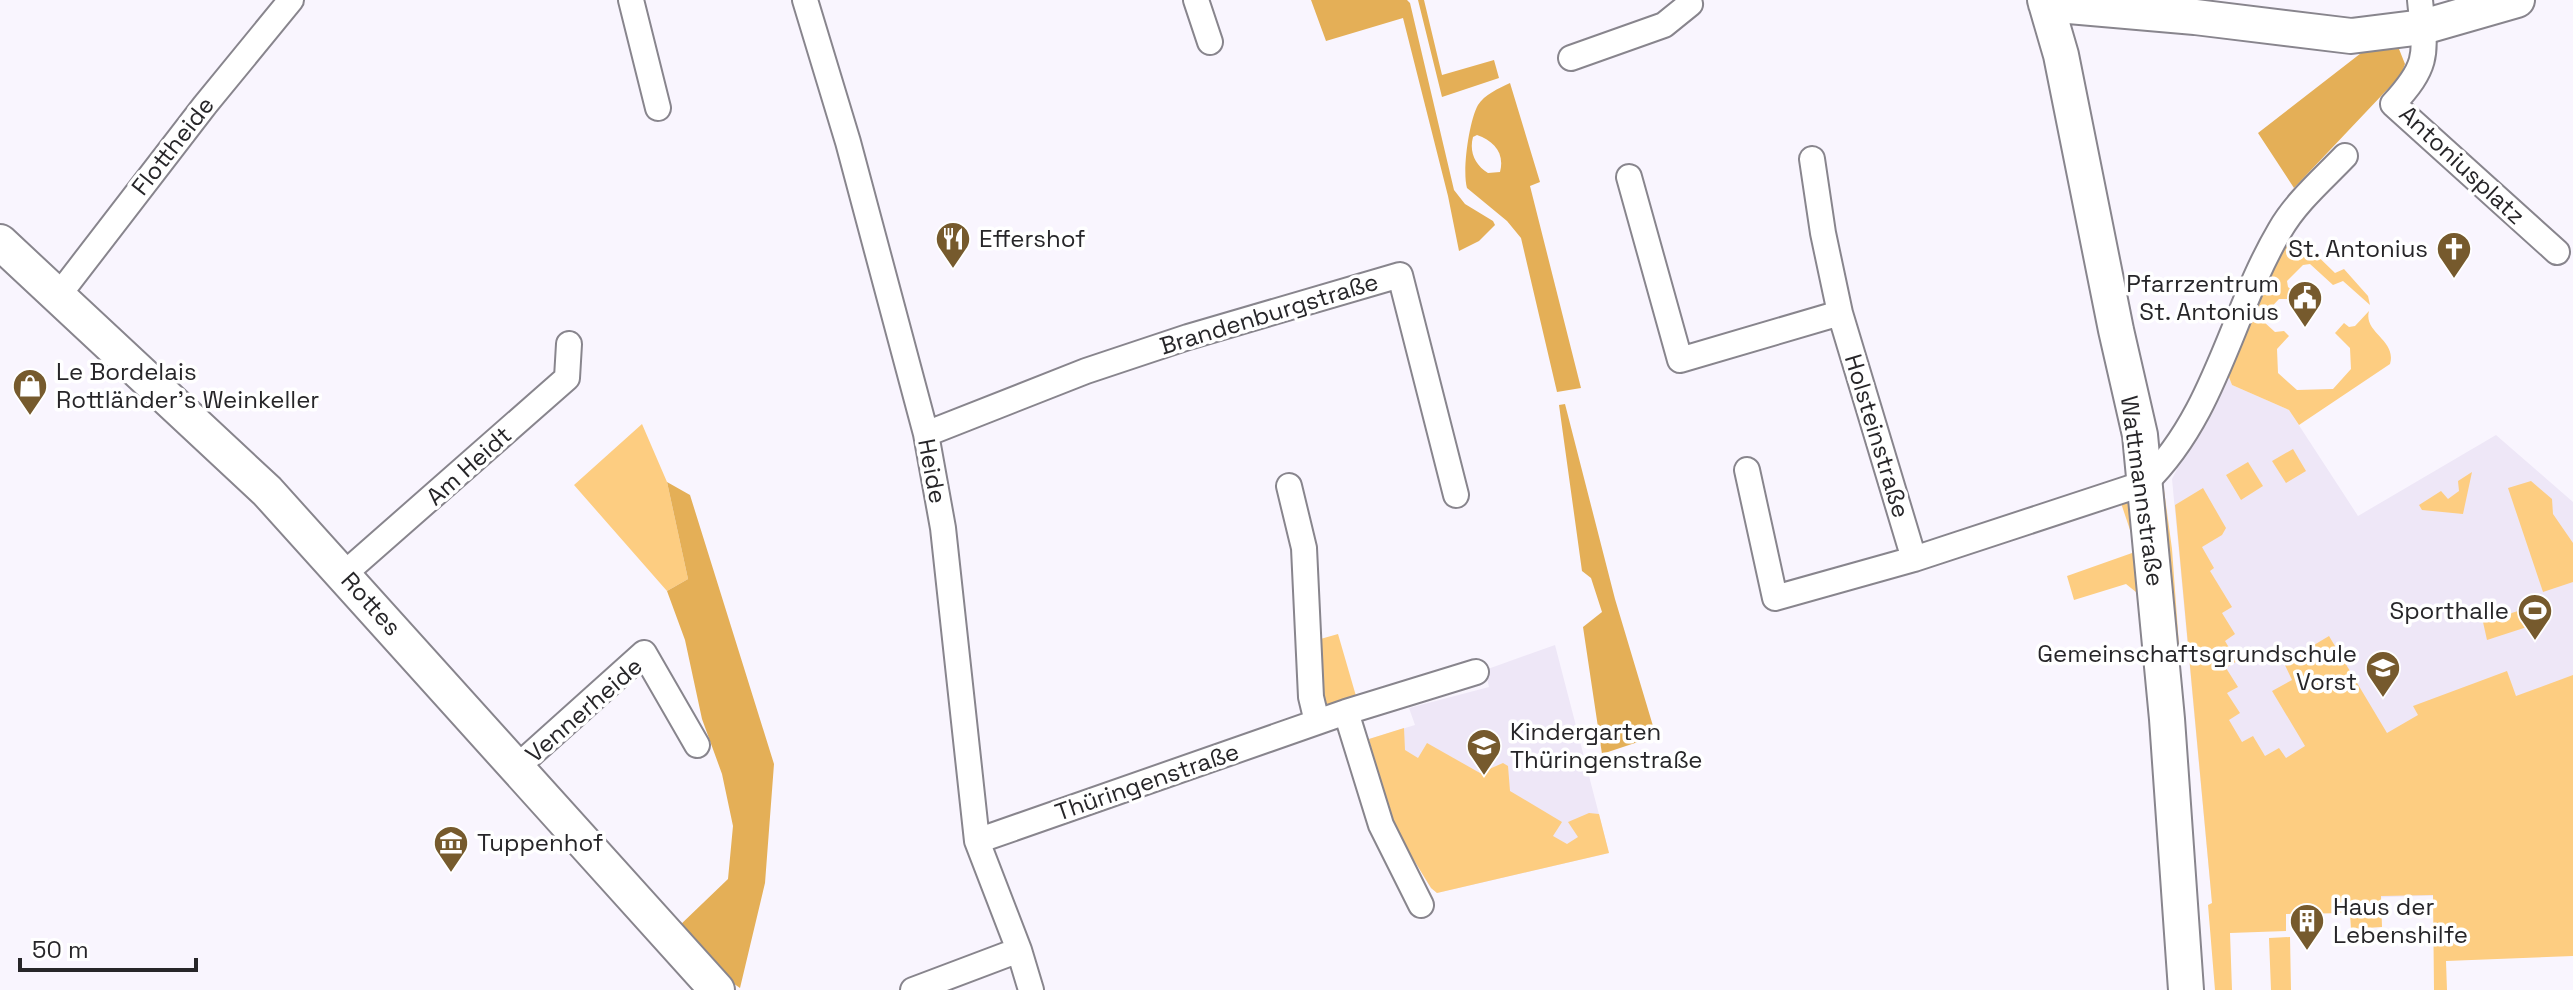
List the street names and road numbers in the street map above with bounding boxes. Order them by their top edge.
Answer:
street label: Flottheide [124,90,221,201]
street label: Antoniusplatz [2393,98,2532,231]
street label: Brandenburgstraße [1156,266,1382,361]
street label: Holsteinstraße [1838,350,1917,521]
street label: Wattmannstraße [2114,394,2171,588]
street label: Am Heidt [420,419,518,512]
street label: Heide [911,436,954,506]
street label: Rottes [335,565,408,642]
street label: Vennerheide [519,650,649,769]
street label: Thüringenstraße [1051,736,1243,828]

